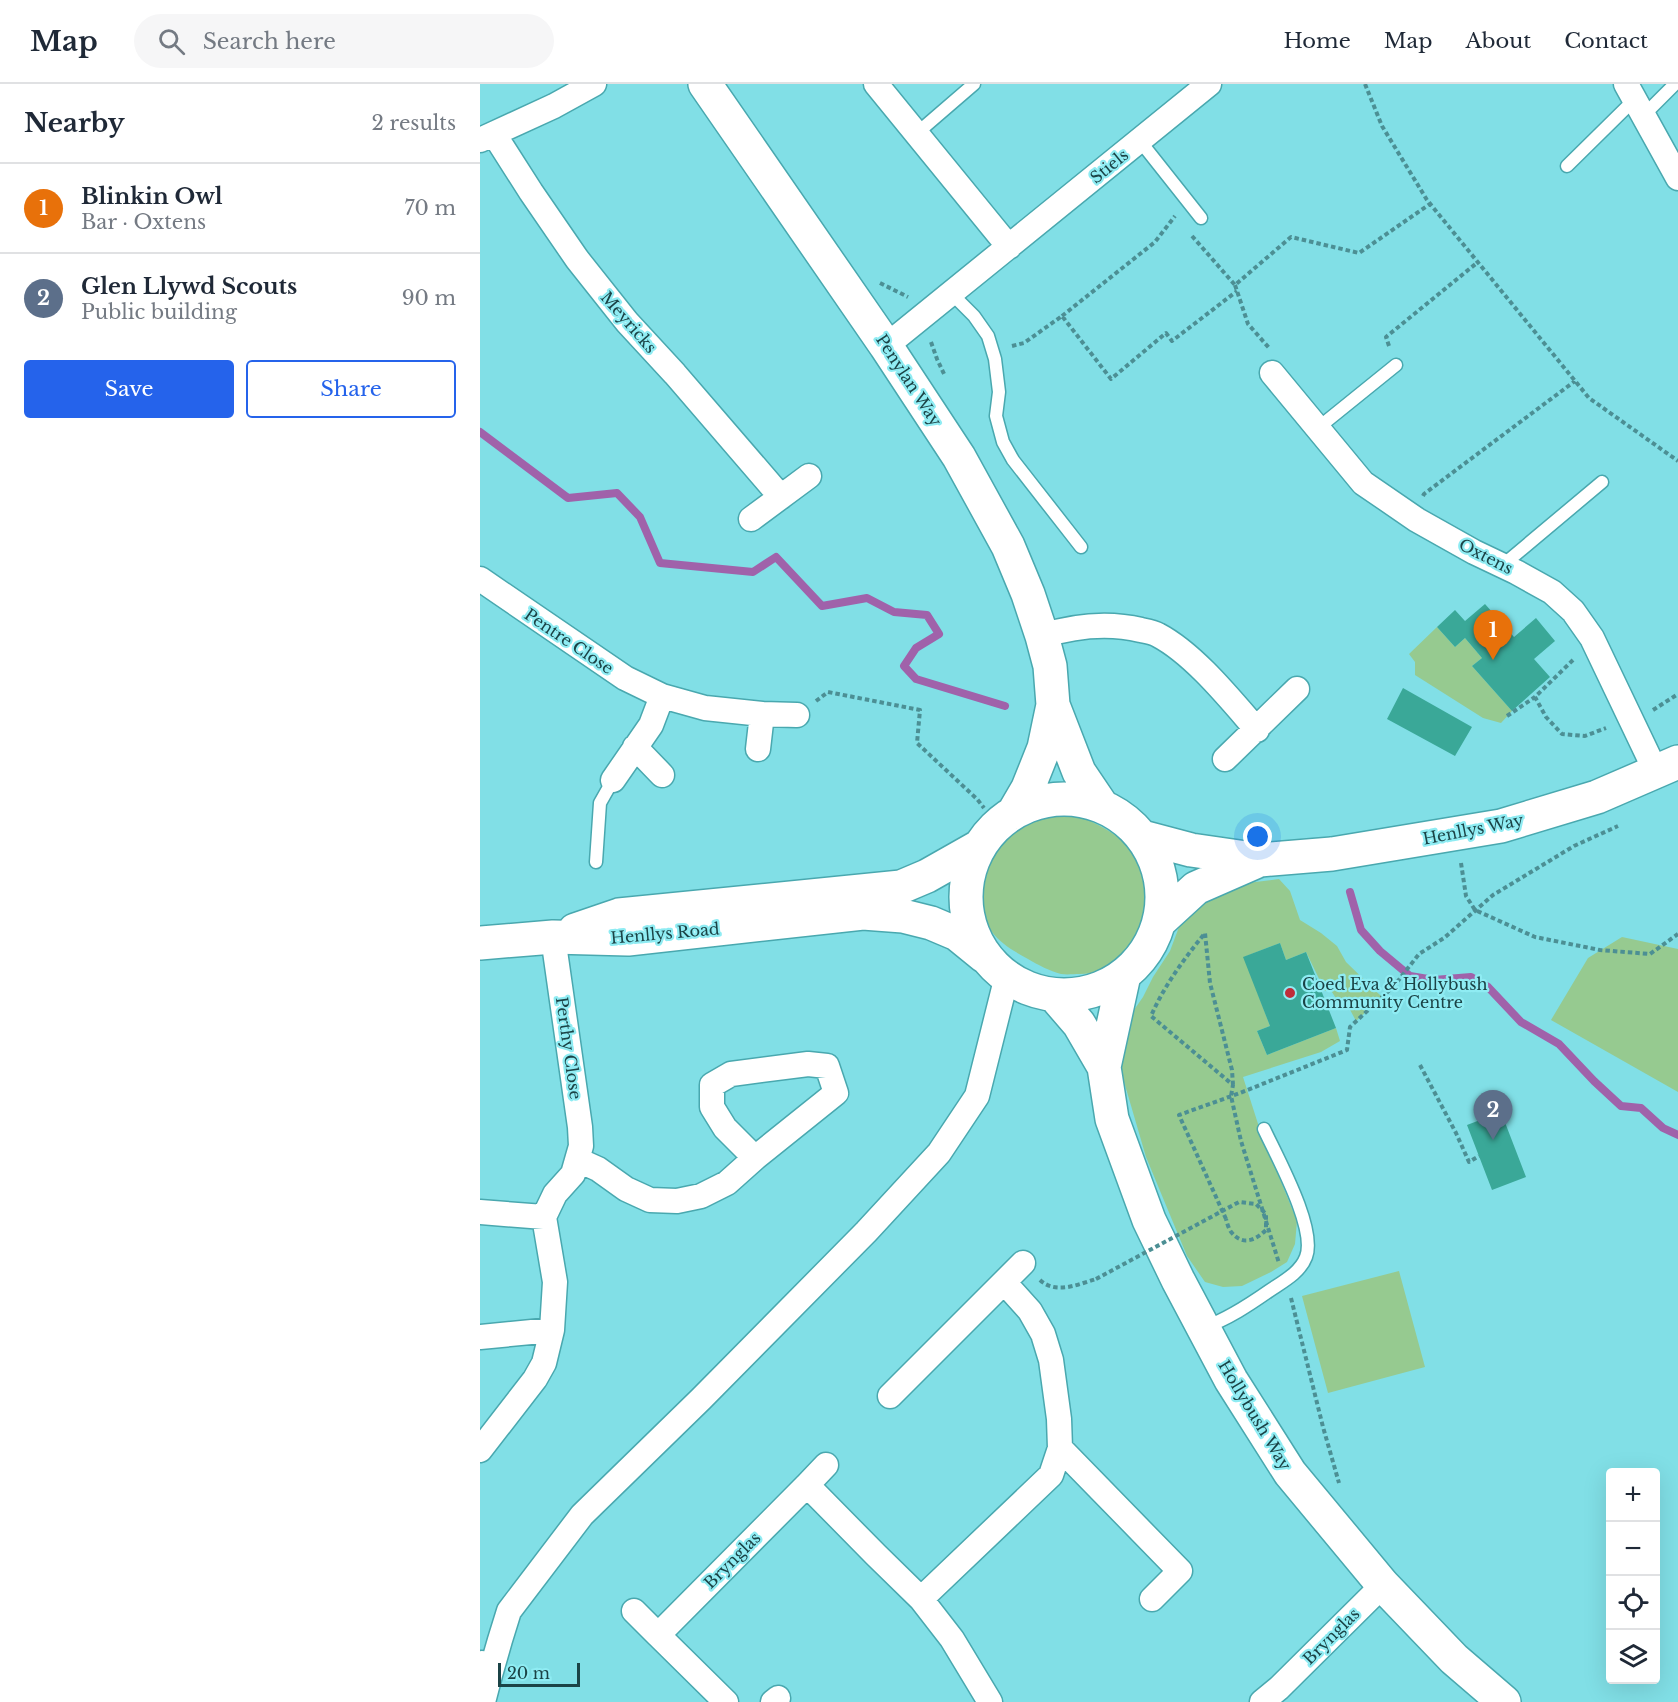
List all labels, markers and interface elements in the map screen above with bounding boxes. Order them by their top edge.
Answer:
search box [134,14,554,68]
text: Map [30,24,98,59]
icon: search [155,25,188,58]
text: Search here [203,28,336,55]
text: Home [1284,28,1351,54]
text: Map [1384,28,1432,54]
text: About [1465,28,1531,54]
text: Contact [1564,28,1648,54]
text: Nearby [24,107,125,139]
text: 2 results [372,111,456,135]
street label: Stiels [1086,145,1132,187]
text: Blinkin Owl [81,183,223,210]
text: 1 [39,196,48,220]
text: 70 m [404,196,456,220]
text: Bar · Oxtens [81,210,206,234]
text: Glen Llywd Scouts [81,273,297,300]
text: 2 [37,286,50,310]
text: 90 m [402,286,456,310]
street label: Meyricks [597,287,661,357]
text: Public building [81,300,237,324]
street label: Penylan Way [872,330,947,430]
button: Save [24,360,234,418]
button: Share [246,360,456,418]
street label: Oxtens [1456,534,1516,578]
street label: Pentre Close [521,604,617,678]
pin: 1 [1474,610,1512,660]
street label: Henllys Way [1421,809,1526,849]
your location [1243,822,1272,851]
street label: Henllys Road [610,918,721,948]
place label: Coed Eva & Hollybush Community Centre [1302,974,1488,1012]
marker: Coed Eva & Hollybush Community Centre [1283,986,1297,1000]
street label: Perthy Close [552,995,586,1101]
pin: 2 [1474,1090,1512,1140]
street label: Hollybush Way [1214,1356,1296,1474]
map controls [1606,1468,1660,1684]
button: + [1606,1468,1660,1522]
button: − [1606,1522,1660,1576]
street label: Brynglas [699,1527,765,1593]
button: locate [1606,1576,1660,1630]
street label: Brynglas [1298,1603,1364,1669]
button: layers [1606,1630,1660,1684]
scale bar [498,1660,580,1688]
text: 20 m [507,1663,550,1683]

